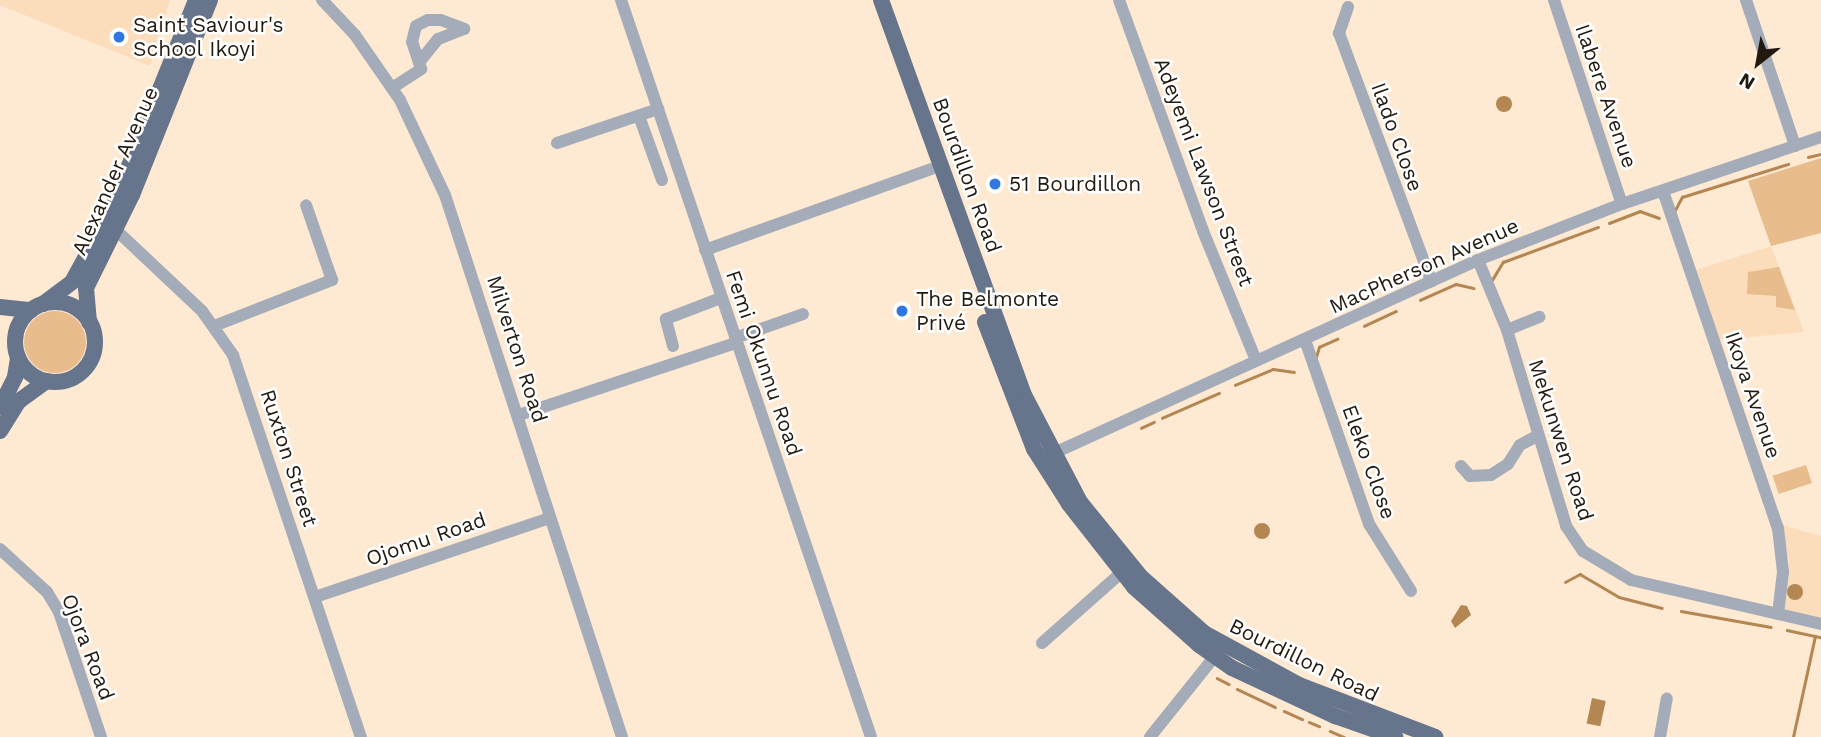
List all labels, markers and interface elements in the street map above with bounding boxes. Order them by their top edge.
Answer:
place label: Saint Saviour's School Ikoyi [133,12,284,62]
street label: Ilabere Avenue [1569,20,1643,172]
north arrow [1723,28,1793,98]
marker: Saint Saviour's School Ikoyi [111,29,127,45]
street label: Adeyemi Lawson Street [1149,54,1259,290]
text: N [1735,68,1759,95]
street label: Ilado Close [1366,79,1428,195]
street label: Alexander Avenue [66,82,164,260]
street label: Bourdillon Road [927,94,1007,256]
place label: 51 Bourdillon [1009,171,1141,197]
marker: 51 Bourdillon [987,176,1003,192]
street label: MacPherson Avenue [1325,213,1523,319]
street label: Femi Okunnu Road [720,267,808,459]
street label: Milverton Road [481,272,553,426]
place label: The Belmonte Privé [916,286,1059,336]
marker: The Belmonte Privé [894,303,910,319]
street label: Ikoya Avenue [1719,328,1787,462]
street label: Mekunwen Road [1523,356,1599,524]
street label: Ruxton Street [255,386,323,530]
street label: Eleko Close [1337,401,1401,523]
street label: Ojomu Road [363,507,489,571]
street label: Ojora Road [56,590,120,704]
street label: Bourdillon Road [1225,613,1383,707]

